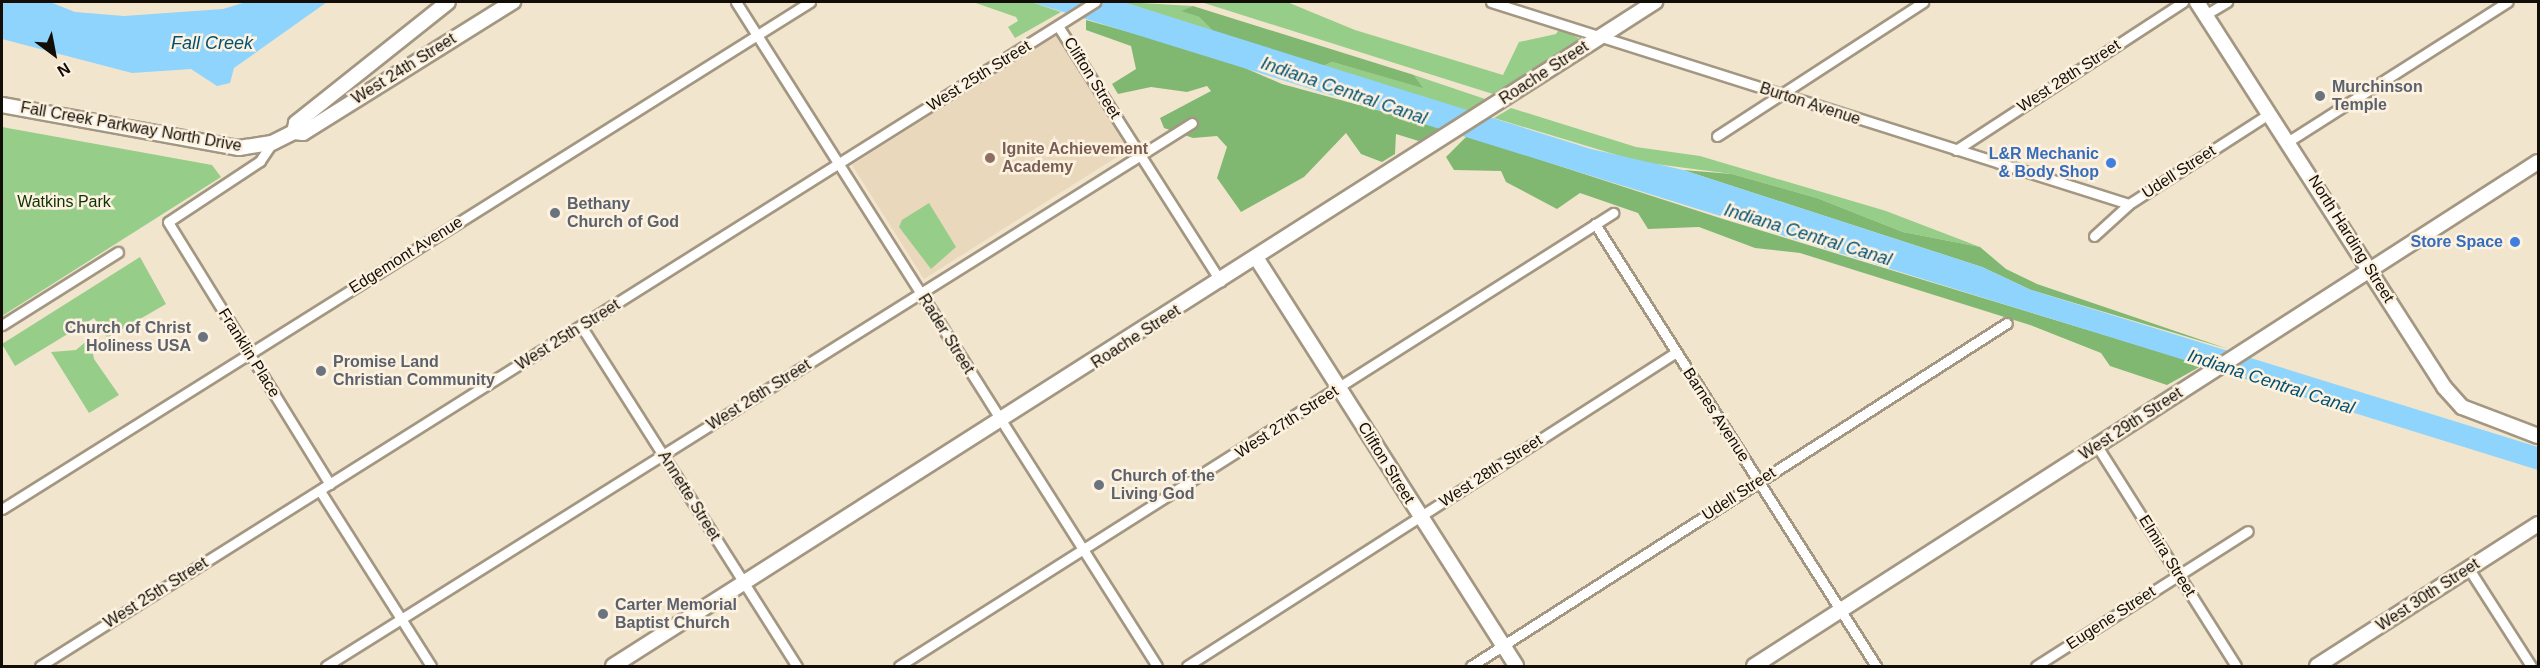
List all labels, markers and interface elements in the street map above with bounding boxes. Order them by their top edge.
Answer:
north arrow [24,24,84,84]
street label: West 24th Street [349,29,459,109]
water label: Fall Creek [171,32,253,54]
street label: Clifton Street [1059,34,1125,122]
street label: West 25th Street [924,36,1034,116]
street label: West 28th Street [2014,36,2124,116]
street label: Roache Street [1496,37,1592,109]
water label: Indiana Central Canal [1258,52,1430,130]
text: N [54,59,73,80]
place label: Murchinson Temple [2332,77,2423,115]
street label: Burton Avenue [1757,79,1863,129]
marker: Murchinson Temple [2313,89,2327,103]
street label: Fall Creek Parkway North Drive [19,98,243,156]
place label: Ignite Achievement Academy [1002,139,1149,177]
street label: Udell Street [2139,141,2219,203]
place label: L&R Mechanic & Body Shop [1989,144,2099,182]
marker: Ignite Achievement Academy [983,151,997,165]
marker: L&R Mechanic & Body Shop [2104,156,2118,170]
street label: North Harding Street [2304,172,2398,306]
park label: Watkins Park [17,192,111,212]
place label: Bethany Church of God [567,194,679,232]
water label: Indiana Central Canal [1722,199,1894,271]
marker: Bethany Church of God [548,206,562,220]
street label: Edgemont Avenue [345,212,467,298]
place label: Store Space [2411,232,2503,252]
marker: Store Space [2508,235,2522,249]
street label: Rader Street [914,290,978,378]
street label: West 25th Street [513,295,623,375]
street label: Roache Street [1088,301,1184,373]
street label: Franklin Place [214,305,284,401]
place label: Church of Christ Holiness USA [65,318,191,356]
marker: Church of Christ Holiness USA [196,330,210,344]
water label: Indiana Central Canal [2185,345,2357,419]
place label: Promise Land Christian Community [333,352,495,390]
street label: West 26th Street [704,355,814,435]
marker: Promise Land Christian Community [314,364,328,378]
street label: Barnes Avenue [1678,364,1754,466]
street label: West 27th Street [1232,382,1342,462]
street label: West 29th Street [2076,384,2186,464]
street label: Clifton Street [1353,419,1419,507]
street label: West 28th Street [1436,431,1546,511]
street label: Annette Street [654,448,724,544]
street label: Udell Street [1699,463,1779,525]
place label: Church of the Living God [1111,466,1215,504]
marker: Church of the Living God [1092,478,1106,492]
street label: Elmira Street [2134,512,2200,600]
street label: West 25th Street [101,553,211,633]
street label: West 30th Street [2373,555,2483,635]
street label: Eugene Street [2063,582,2159,654]
place label: Carter Memorial Baptist Church [615,595,737,633]
marker: Carter Memorial Baptist Church [596,607,610,621]

